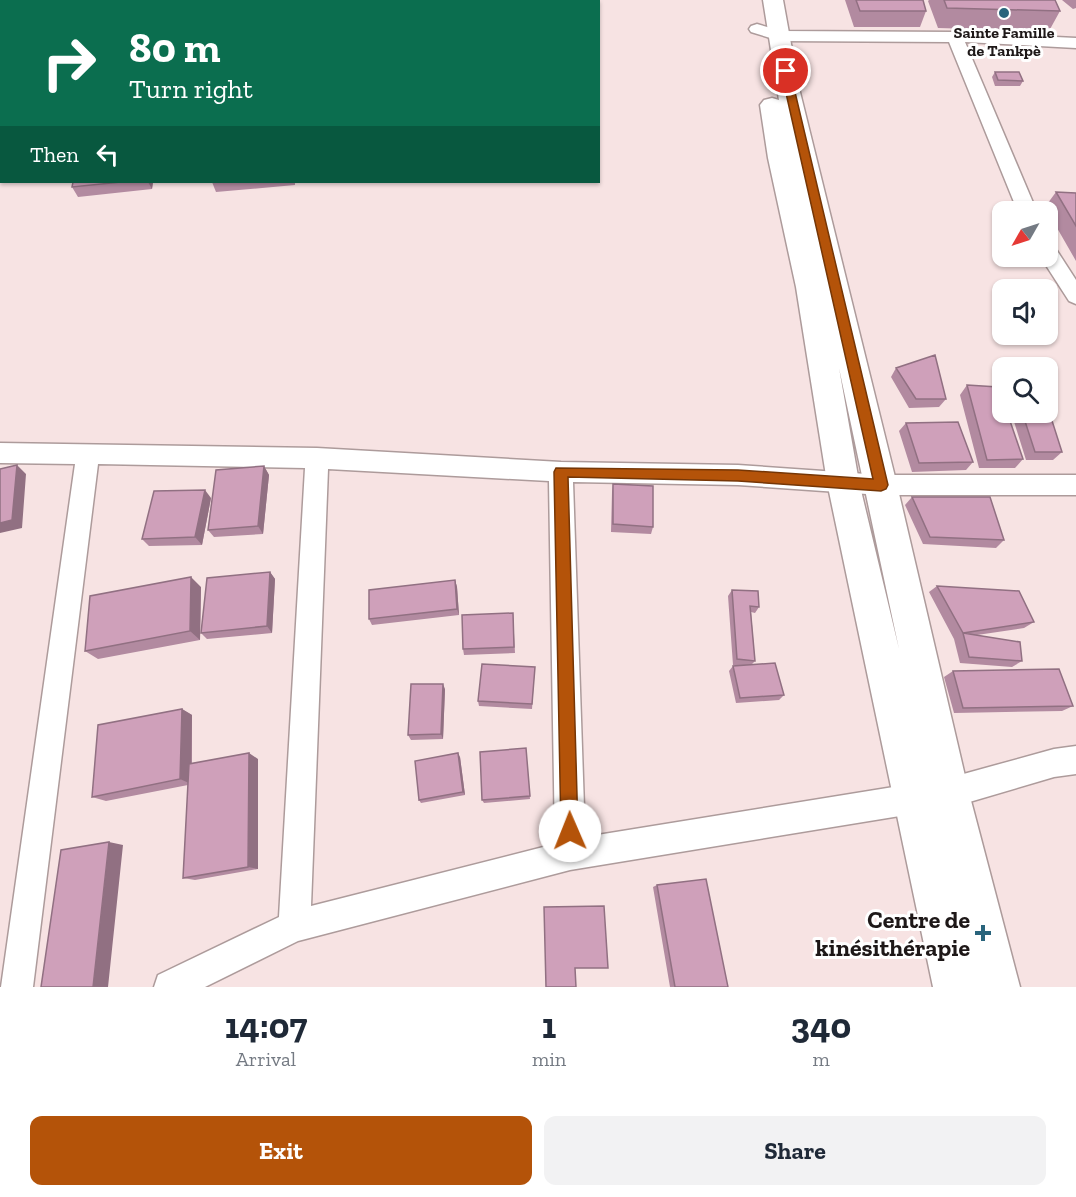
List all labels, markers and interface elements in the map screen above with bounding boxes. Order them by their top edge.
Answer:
marker: Sainte Famille de Tankpè [997,6,1011,20]
text: 80 m [129,22,220,73]
place label: Sainte Famille de Tankpè [953,23,1055,60]
icon: right [30,24,108,102]
pin [760,45,811,96]
icon: arrive [769,54,802,87]
text: Turn right [129,73,253,105]
icon: left [91,138,124,171]
text: Then [30,141,79,168]
north arrow [992,201,1058,267]
map controls [992,201,1058,423]
button: sound [992,279,1058,345]
button: search [992,357,1058,423]
position arrow [538,799,602,863]
place label: Centre de kinésithérapie [815,905,970,962]
marker: Centre de kinésithérapie [974,924,992,942]
text: 14:07 [225,1004,307,1047]
text: 1 [542,1004,556,1047]
text: 340 [791,1004,851,1047]
text: Arrival [236,1047,296,1071]
text: min [532,1047,566,1071]
text: m [812,1047,830,1071]
button: Exit [30,1116,532,1185]
button: Share [544,1116,1046,1185]

